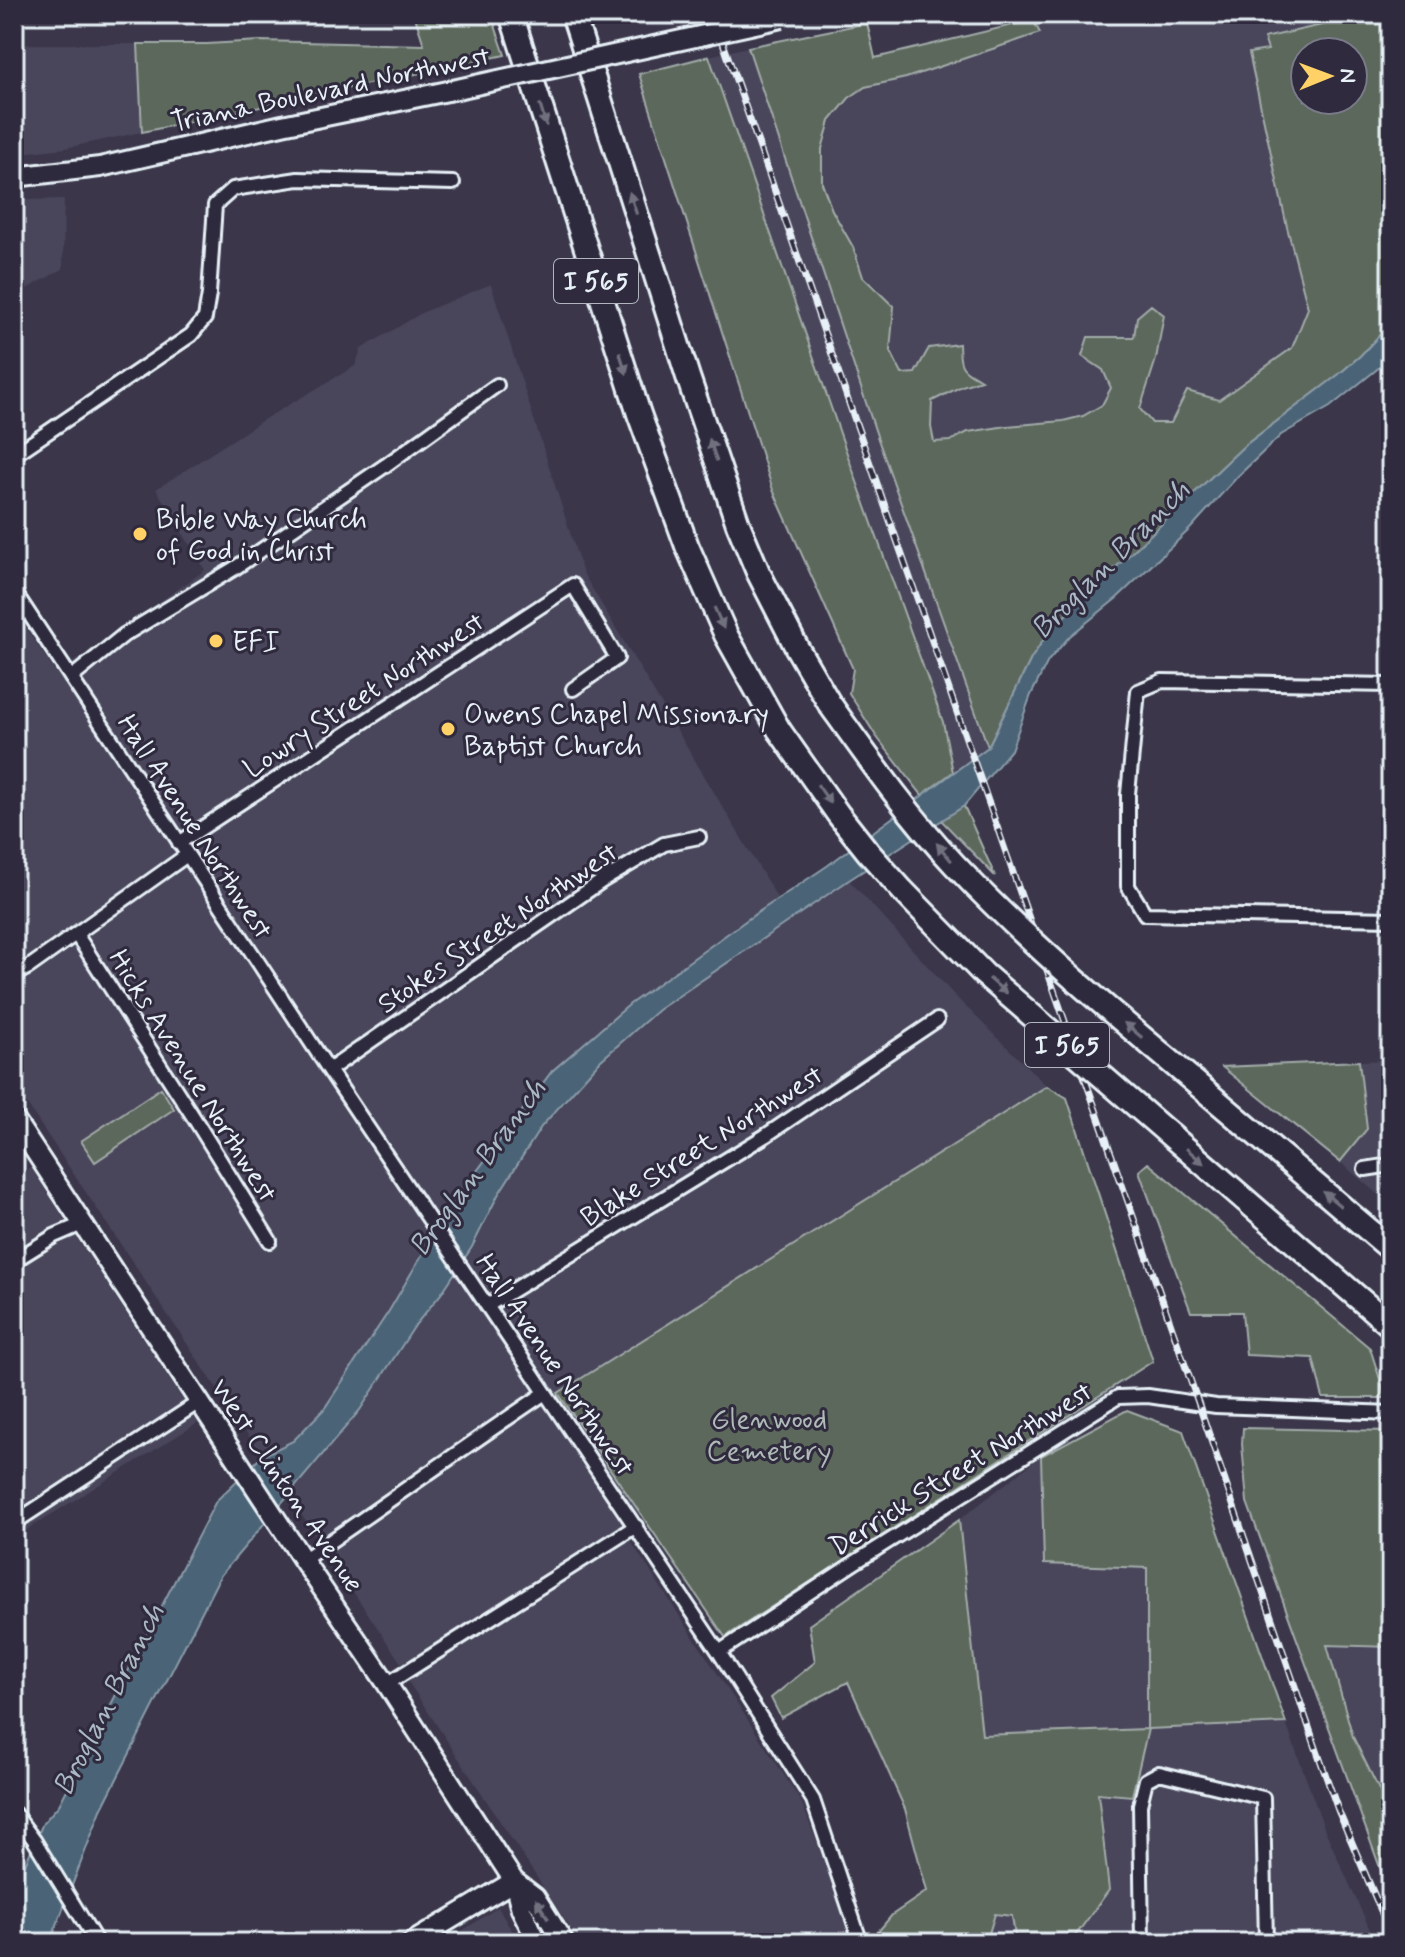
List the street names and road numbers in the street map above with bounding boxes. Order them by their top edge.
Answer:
street label: Triana Boulevard Northwest [168,38,494,142]
road number: I 565 [554,259,638,303]
street label: Lowry Street Northwest [237,604,492,788]
street label: Hall Avenue Northwest [107,708,281,947]
street label: Stokes Street Northwest [371,834,626,1023]
street label: Hicks Avenue Northwest [99,943,285,1210]
road number: I 565 [1025,1023,1109,1067]
street label: Blake Street Northwest [574,1057,831,1237]
street label: Hall Avenue Northwest [466,1247,643,1484]
street label: West Clinton Avenue [200,1372,371,1601]
street label: Derrick Street Northwest [823,1374,1100,1566]

